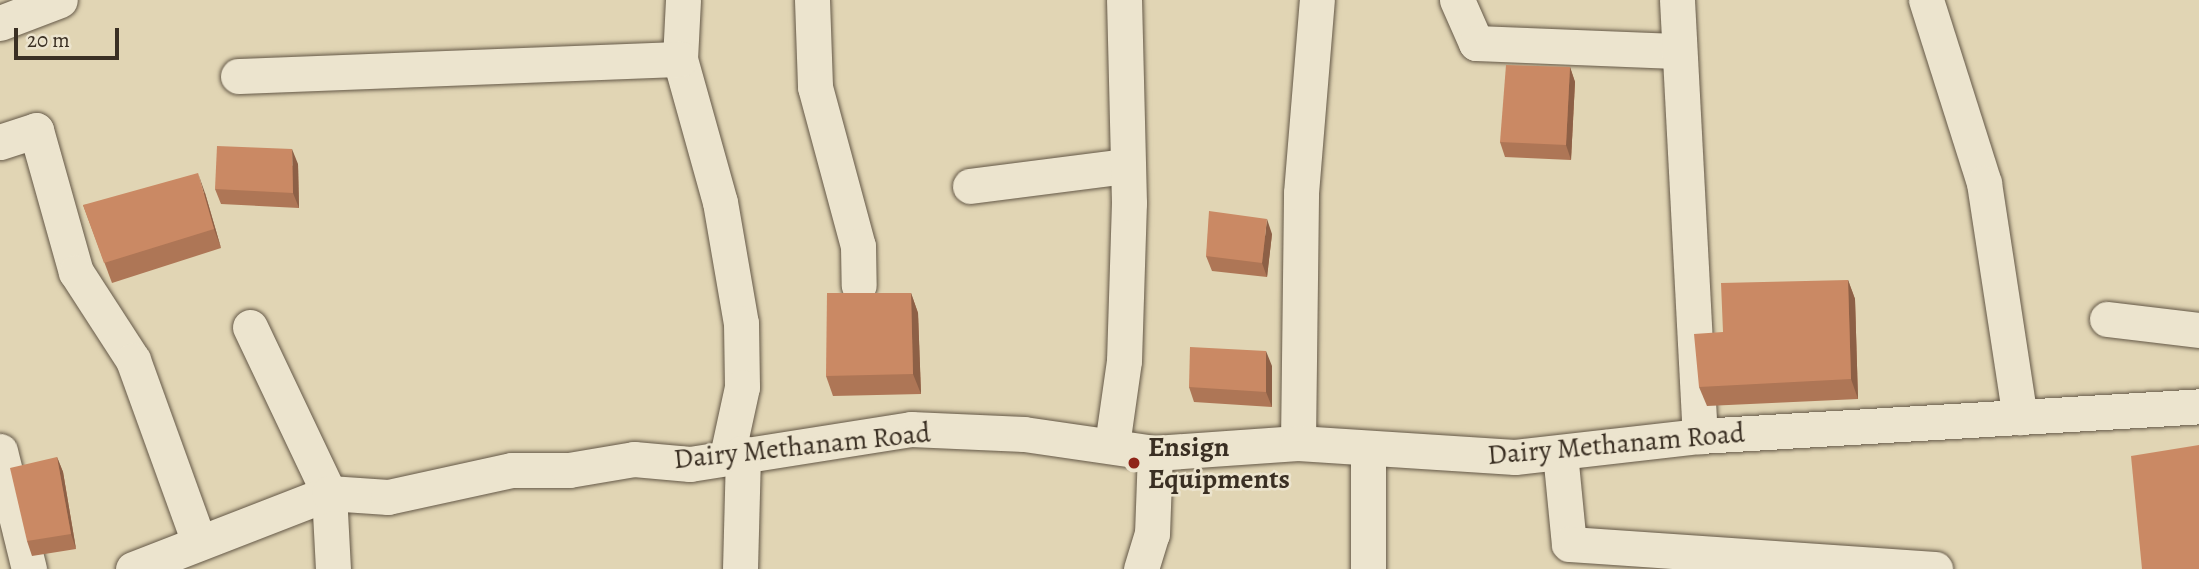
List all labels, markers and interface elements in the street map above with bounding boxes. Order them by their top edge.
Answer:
scale bar [18,14,122,58]
text: 20 m [27,26,70,54]
street label: Dairy Methanam Road [672,416,932,476]
street label: Dairy Methanam Road [1486,416,1746,472]
place label: Ensign Equipments [1148,430,1290,496]
marker: Ensign Equipments [1126,455,1142,471]

